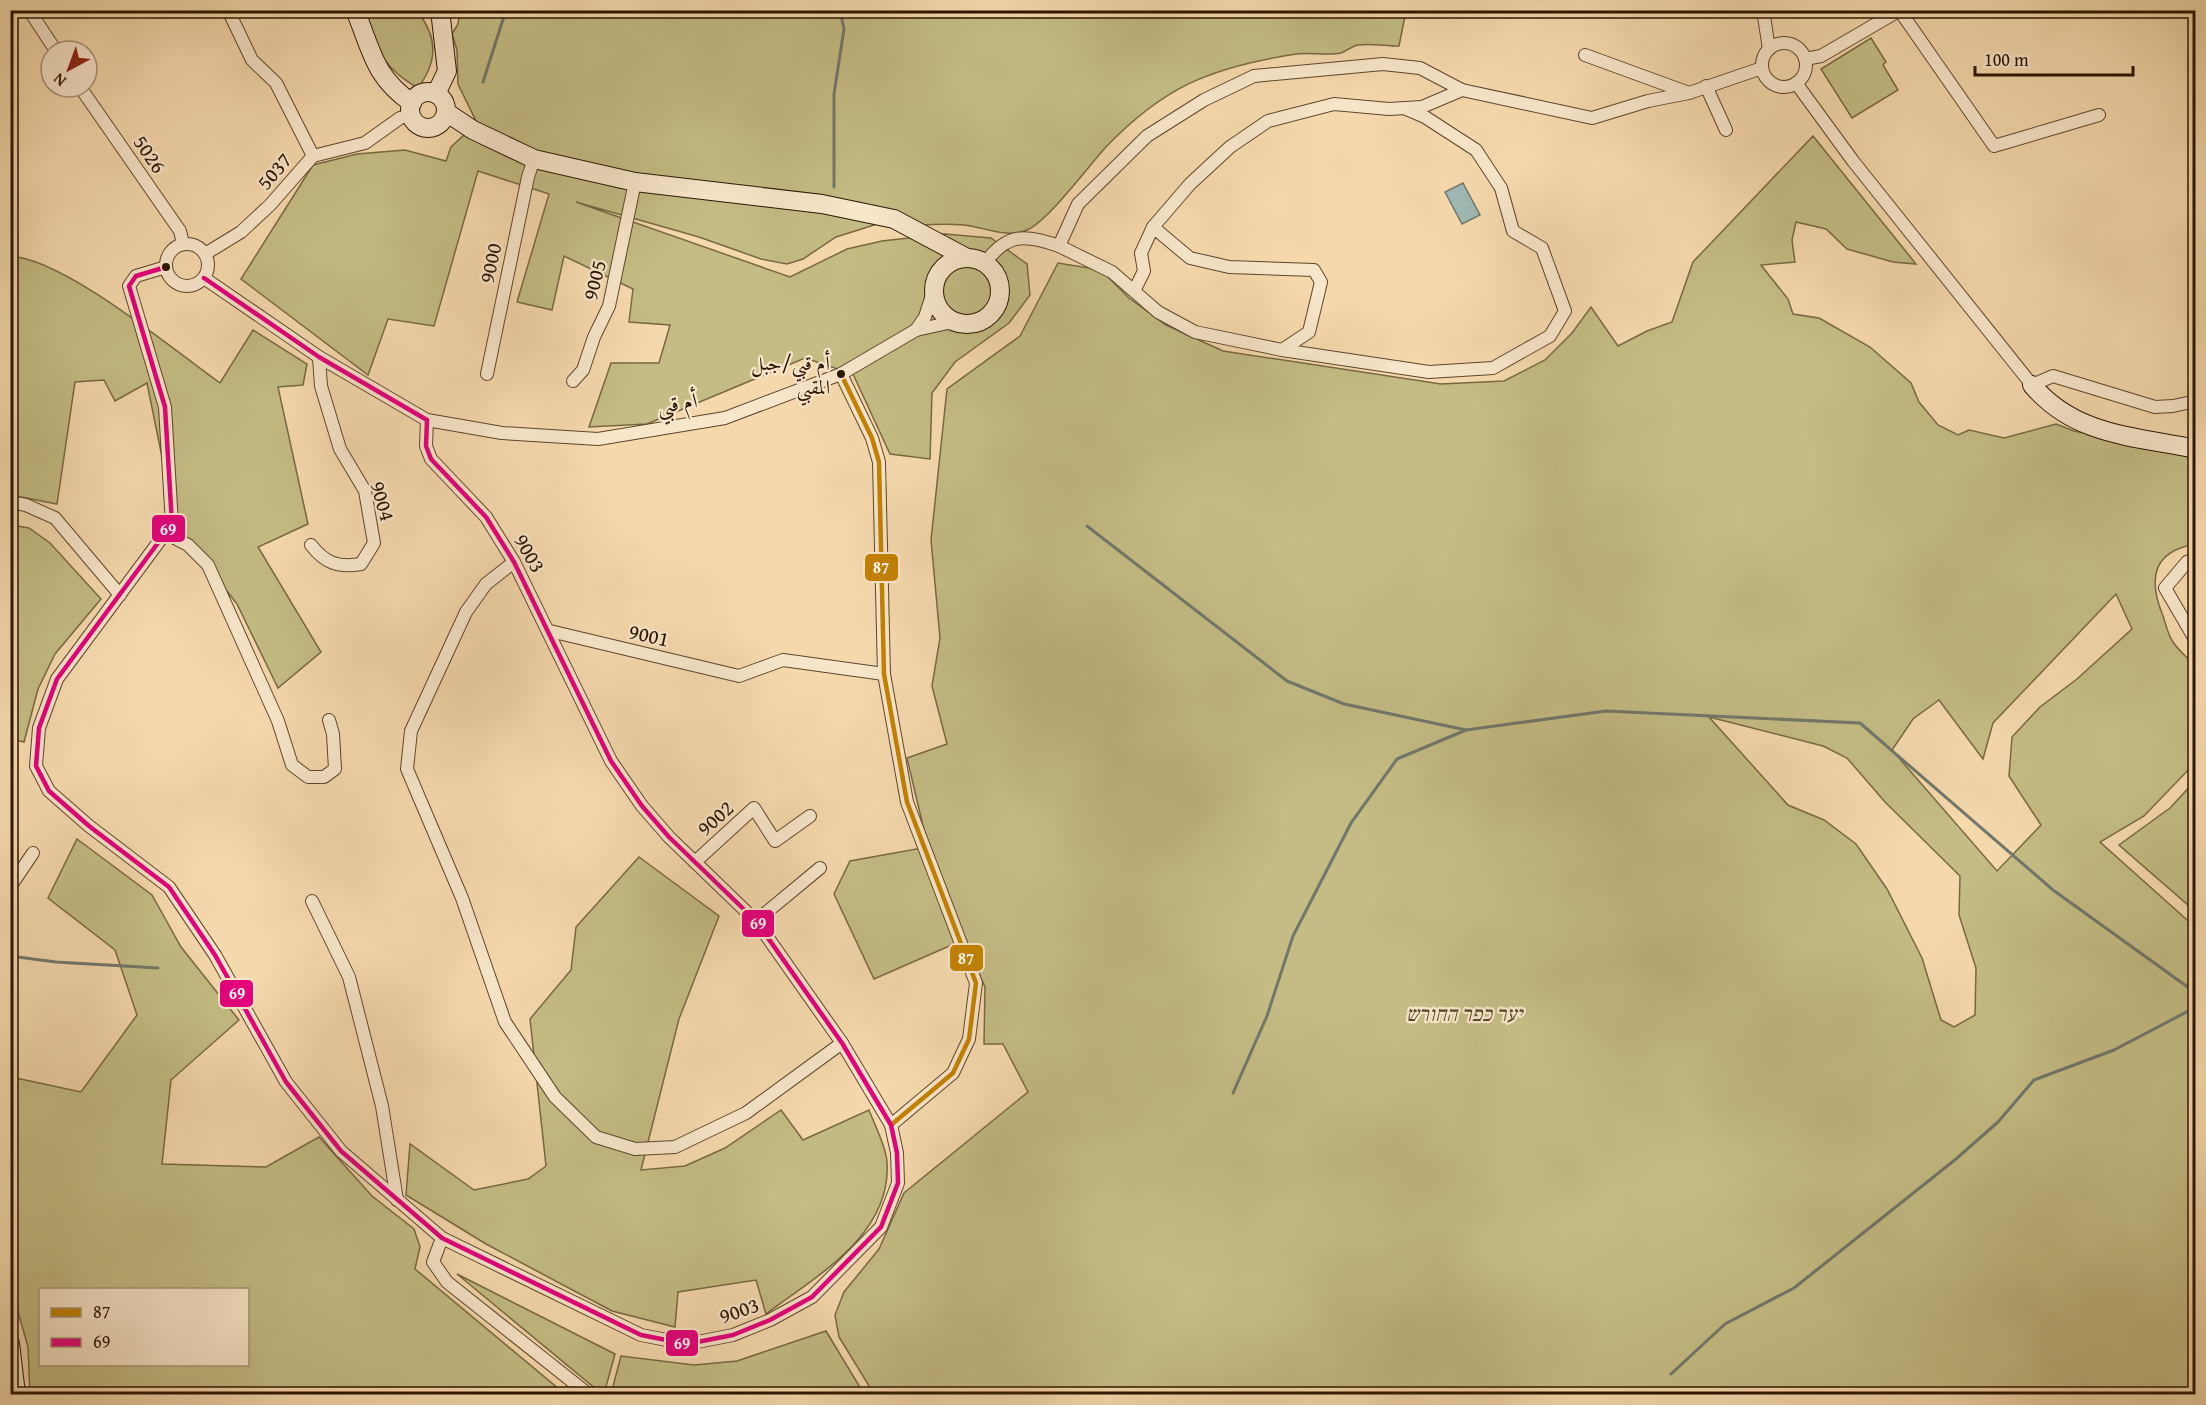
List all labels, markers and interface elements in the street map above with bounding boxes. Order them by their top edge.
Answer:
north arrow [39,39,99,99]
scale bar [1975,39,2132,77]
text: 100 m [1984,46,2029,73]
text: N [47,68,71,93]
street label: 5026 [126,129,174,179]
street label: 5037 [249,146,299,196]
street label: 9000 [471,240,509,286]
street label: 9005 [574,257,614,303]
unlabelled marker [160,261,172,273]
place label: أم قبي/جبل المقبي [751,348,830,406]
marker: أم قبي/جبل المقبي [835,368,847,380]
street label: أم قبي [654,384,701,427]
street label: 9004 [363,477,403,525]
line badge: 69 [151,514,186,543]
text: 69 [160,517,176,541]
street label: 9003 [506,528,554,578]
line badge: 87 [864,553,899,582]
text: 87 [873,555,889,579]
street label: 9001 [626,615,672,655]
street label: 9002 [690,793,740,843]
line badge: 69 [741,909,775,938]
text: 69 [750,911,766,935]
line badge: 87 [949,944,984,972]
text: 87 [958,946,974,970]
line badge: 69 [219,979,254,1008]
text: 69 [229,981,245,1005]
park label: יער כפר החורש [1406,998,1524,1029]
legend [39,1288,249,1366]
street label: 9003 [715,1289,763,1331]
text: 87 [93,1298,110,1325]
text: 69 [93,1328,110,1355]
line badge: 69 [665,1329,699,1357]
text: 69 [674,1331,690,1355]

